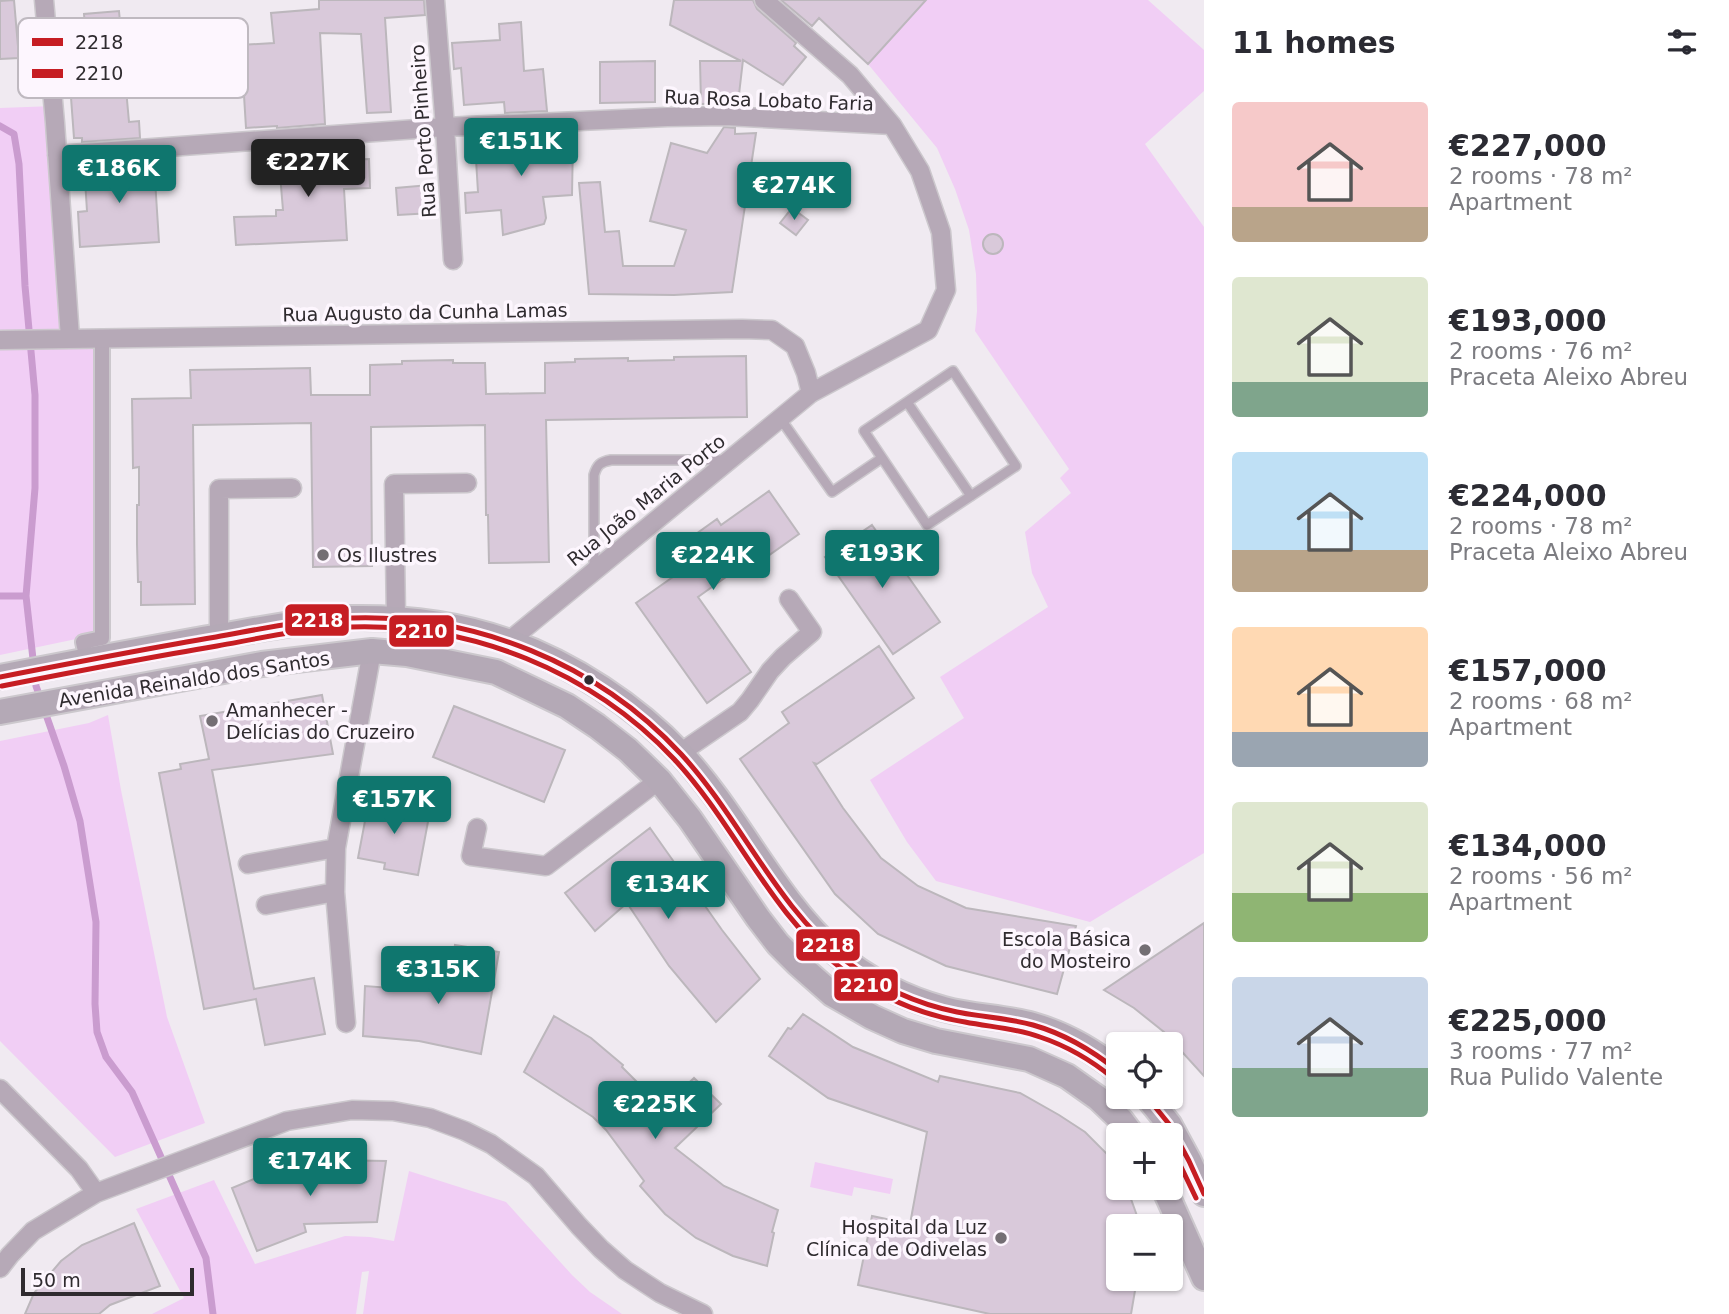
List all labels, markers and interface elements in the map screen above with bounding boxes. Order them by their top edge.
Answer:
legend [18,18,248,98]
icon: filters [1663,23,1701,61]
text: 11 homes [1232,25,1396,60]
text: 2218 [75,31,123,53]
street label: Rua Porto Pinheiro [406,44,440,218]
text: 2210 [75,62,123,84]
street label: Rua Rosa Lobato Faria [664,85,874,115]
pin: €151K [472,118,570,178]
text: €151K [480,128,562,154]
text: €227,000 [1449,128,1607,163]
icon: home [1288,130,1372,214]
pin: €227K [259,140,357,199]
pin: €186K [70,146,168,205]
text: €227K [267,149,349,175]
text: €186K [78,155,160,181]
pin: €274K [745,162,843,222]
text: 2 rooms · 78 m² [1449,163,1633,189]
text: €274K [753,172,835,198]
text: Apartment [1449,189,1572,215]
street label: Rua Augusto da Cunha Lamas [282,299,568,325]
text: €193,000 [1449,303,1607,338]
icon: home [1288,305,1372,389]
text: 2 rooms · 76 m² [1449,338,1633,364]
text: Praceta Aleixo Abreu [1449,364,1688,390]
street label: Rua João Maria Porto [563,430,729,570]
text: €224,000 [1449,478,1607,513]
icon: home [1288,480,1372,564]
text: 2 rooms · 78 m² [1449,513,1633,539]
pin: €193K [833,530,931,590]
pin: €224K [664,532,762,592]
text: Praceta Aleixo Abreu [1449,539,1688,565]
text: €193K [841,540,923,566]
text: €224K [672,542,754,568]
place label: Os Ilustres [337,544,437,566]
marker: Os Ilustres [315,547,331,563]
line badge: 2218 [284,603,350,637]
text: 2218 [291,609,343,631]
line badge: 2210 [388,614,455,648]
text: 2210 [395,620,447,642]
street label: Avenida Reinaldo dos Santos [57,647,331,711]
text: €157,000 [1449,653,1607,688]
icon: home [1288,655,1372,739]
unlabelled marker [582,673,596,687]
text: 2 rooms · 68 m² [1449,688,1633,714]
place label: Amanhecer - Delícias do Cruzeiro [226,699,415,743]
marker: Amanhecer - Delícias do Cruzeiro [204,713,220,729]
text: Apartment [1449,714,1572,740]
pin: €157K [345,776,443,836]
text: €157K [353,786,435,812]
text: €134,000 [1449,828,1607,863]
icon: home [1288,830,1372,914]
pin: €134K [619,862,717,921]
text: 2 rooms · 56 m² [1449,863,1633,889]
text: €134K [627,871,709,897]
text: Apartment [1449,889,1572,915]
line badge: 2218 [795,928,861,962]
place label: Escola Básica do Mosteiro [1002,928,1131,972]
text: 2218 [802,934,854,956]
marker: Escola Básica do Mosteiro [1137,942,1153,958]
pin: €315K [389,946,487,1006]
text: €315K [397,956,479,982]
line badge: 2210 [833,968,899,1002]
text: 2210 [840,974,892,996]
text: €225,000 [1449,1003,1607,1038]
icon: home [1288,1005,1372,1089]
map controls [1106,1032,1183,1291]
button: locate [1106,1032,1183,1109]
text: 3 rooms · 77 m² [1449,1038,1633,1064]
text: Rua Pulido Valente [1449,1064,1663,1090]
pin: €225K [606,1082,704,1141]
text: €225K [614,1091,696,1117]
button: + [1106,1123,1183,1200]
pin: €174K [261,1138,359,1198]
text: €174K [269,1148,351,1174]
button: − [1106,1214,1183,1291]
place label: Hospital da Luz Clínica de Odivelas [806,1216,987,1260]
marker: Hospital da Luz Clínica de Odivelas [993,1230,1009,1246]
scale bar [21,1265,194,1297]
text: 50 m [32,1269,81,1291]

